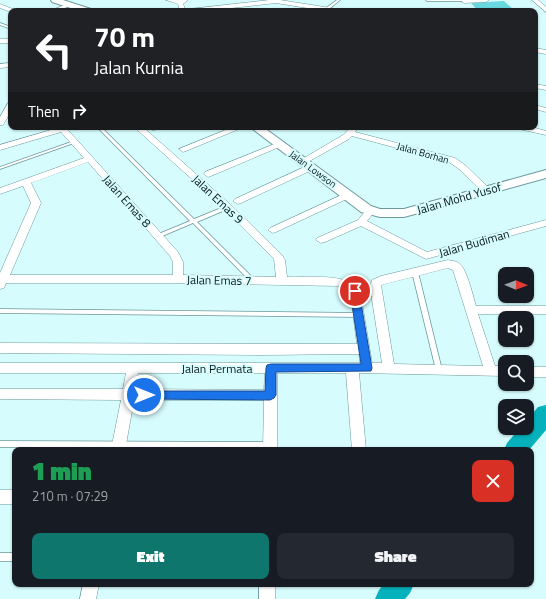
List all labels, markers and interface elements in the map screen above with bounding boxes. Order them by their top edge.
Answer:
text: 70 m [94,15,155,58]
icon: left [28,24,80,76]
text: Jalan Kurnia [94,54,183,81]
text: Then [28,100,60,123]
icon: right [68,100,90,122]
street label: Jalan Borhan [395,138,451,168]
street label: Jalan Lowson [286,147,340,191]
street label: Jalan Emas 9 [188,170,248,228]
street label: Jalan Emas 8 [98,171,156,232]
street label: Jalan Mohd Yusof [414,177,504,219]
street label: Jalan Budiman [436,224,512,262]
north arrow [498,267,534,303]
map controls [498,267,534,435]
street label: Jalan Emas 7 [186,270,252,290]
pin [338,274,372,308]
icon: arrive [344,280,366,302]
button: sound [498,311,534,347]
button: search [498,355,534,391]
street label: Jalan Permata [182,359,252,378]
position arrow [123,374,165,416]
button: layers [498,399,534,435]
text: 1 min [32,453,92,489]
button: close [472,460,514,502]
text: 210 m · 07:29 [32,486,108,506]
button: Exit [32,533,269,579]
button: Share [277,533,514,579]

